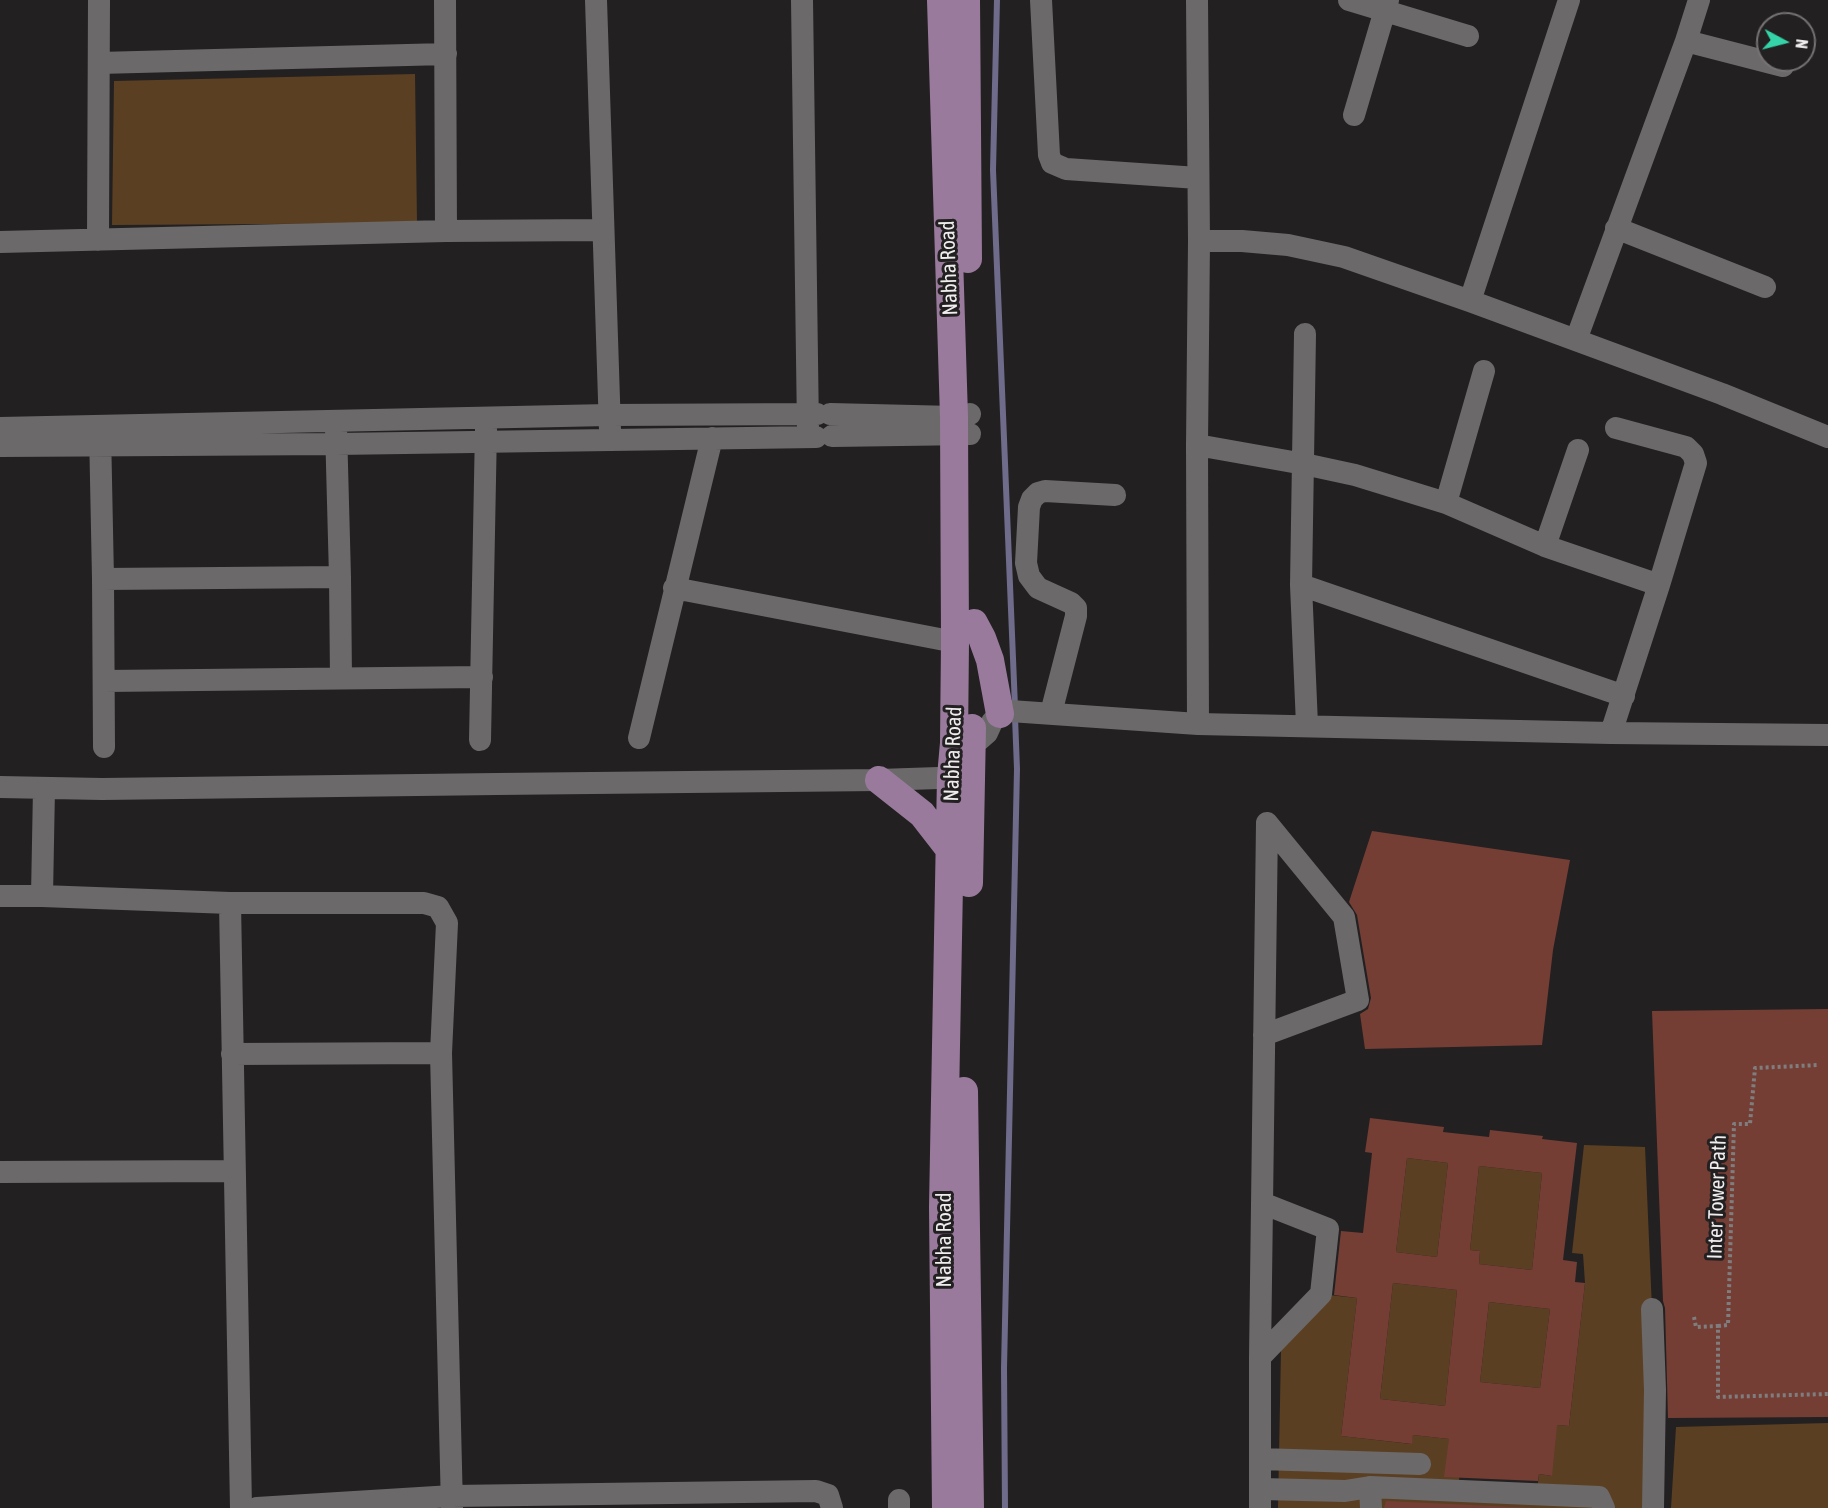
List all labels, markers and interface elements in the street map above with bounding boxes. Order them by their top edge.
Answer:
north arrow [1756,12,1816,72]
text: N [1792,38,1811,50]
street label: Nabha Road [935,220,963,316]
street label: Nabha Road [939,706,967,802]
street label: Inter Tower Path [1702,1134,1732,1260]
street label: Nabha Road [931,1192,957,1288]

